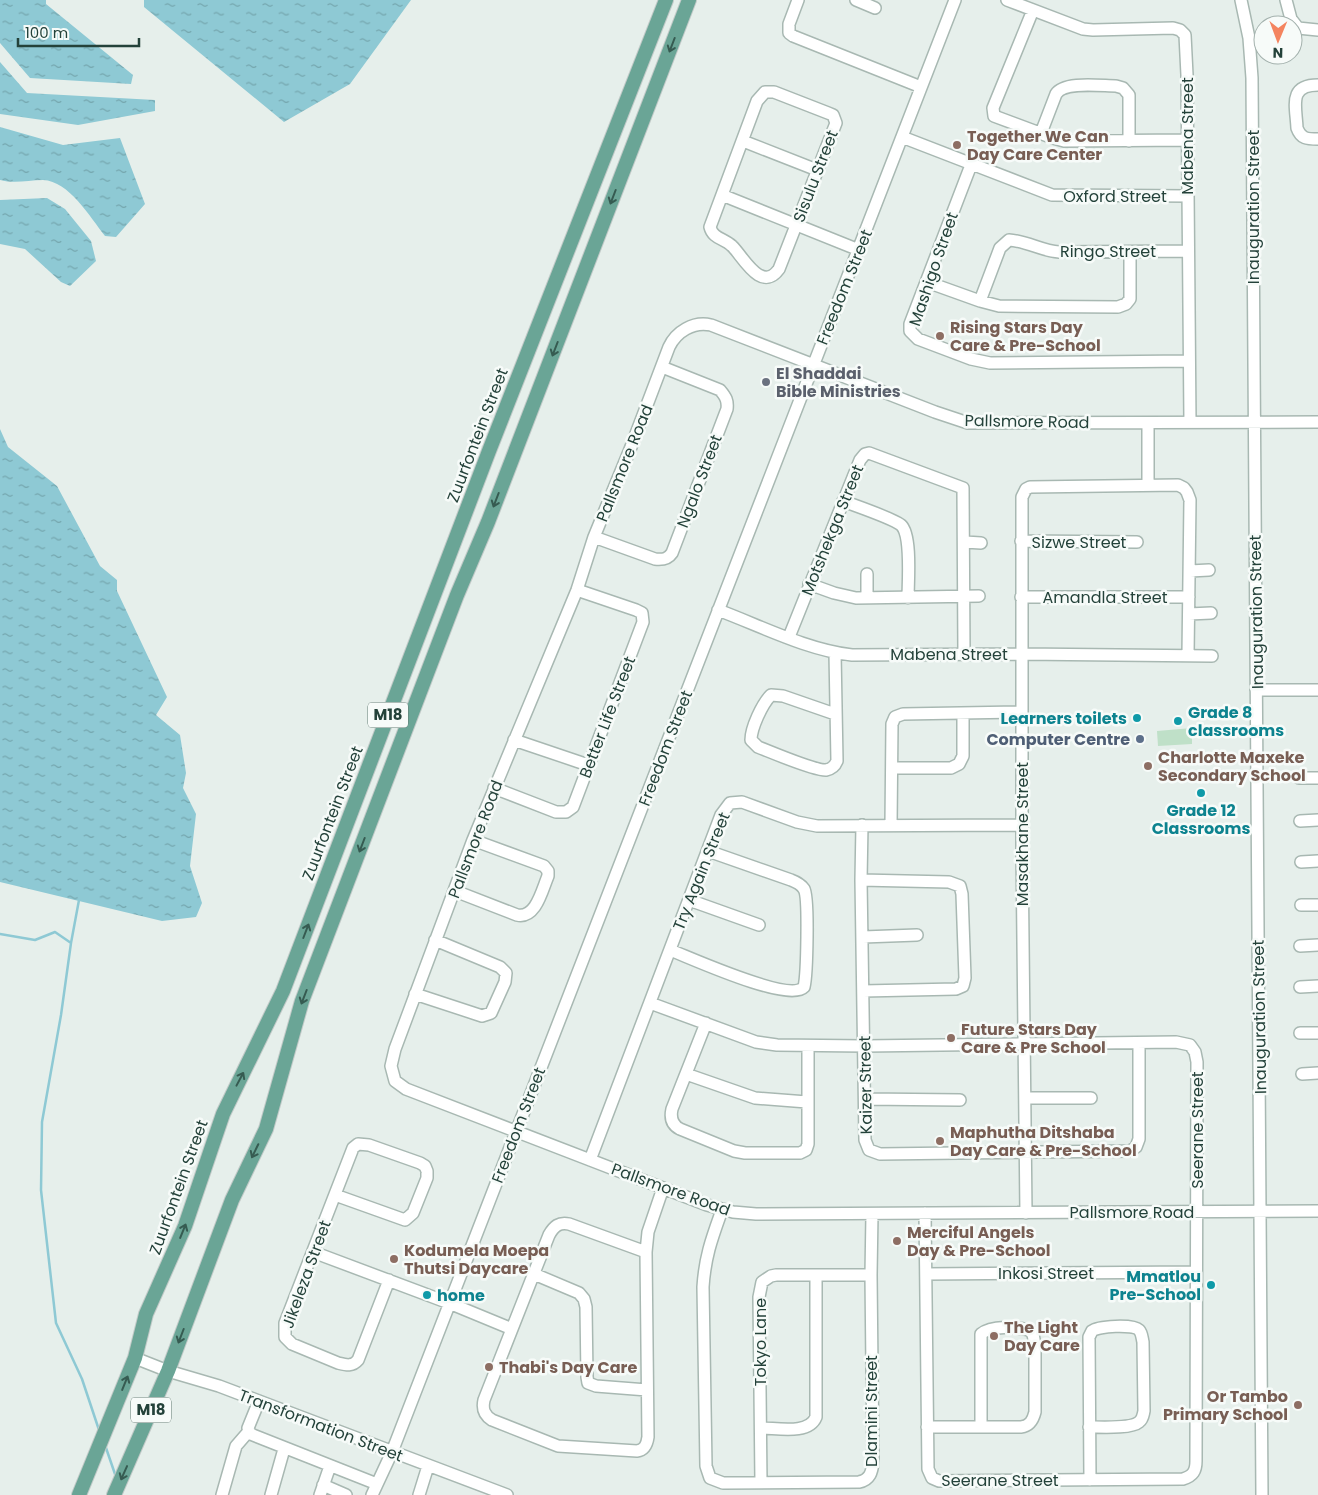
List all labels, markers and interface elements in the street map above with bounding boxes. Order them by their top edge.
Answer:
scale bar [18,15,139,47]
north arrow [1253,15,1303,65]
text: 100 m [25,22,68,43]
one-way arrow [667,37,676,53]
text: N [1272,43,1283,63]
street label: Mabena Street [1176,77,1199,195]
place label: Together We Can Day Care Center [967,125,1109,166]
street label: Sisulu Street [787,127,844,226]
street label: Inauguration Street [1242,130,1265,284]
marker: Together We Can Day Care Center [951,139,963,151]
street label: Oxford Street [1063,185,1167,208]
one-way arrow [608,189,617,204]
street label: Mashigo Street [903,209,964,329]
street label: Freedom Street [811,226,878,348]
street label: Ringo Street [1060,240,1156,263]
place label: Rising Stars Day Care & Pre-School [950,316,1101,357]
marker: Rising Stars Day Care & Pre-School [934,330,946,342]
one-way arrow [549,341,558,356]
place label: El Shaddai Bible Ministries [776,362,901,403]
street label: Zuurfontein Street [441,365,514,506]
marker: El Shaddai Bible Ministries [760,376,772,388]
street label: Pallsmore Road [590,401,659,525]
street label: Pallsmore Road [964,409,1090,434]
street label: Ngalo Street [671,431,728,531]
street label: Motshekga Street [796,461,869,599]
one-way arrow [491,492,500,507]
street label: Sizwe Street [1032,531,1127,554]
street label: Inauguration Street [1244,534,1269,689]
street label: Amandla Street [1042,586,1168,609]
street label: Mabena Street [890,643,1008,666]
street label: Better Life Street [574,653,641,781]
street label: Freedom Street [633,687,698,809]
place label: Grade 8 classrooms [1188,701,1284,742]
road number: M18 [368,702,408,728]
place label: Learners toilets [1001,707,1127,730]
marker: Learners toilets [1131,712,1143,724]
marker: Grade 8 classrooms [1172,715,1184,727]
place label: Computer Centre [986,728,1130,751]
marker: Computer Centre [1134,733,1146,745]
street label: Zuurfontein Street [296,743,369,884]
place label: Charlotte Maxeke Secondary School [1158,746,1306,787]
marker: Charlotte Maxeke Secondary School [1142,760,1154,772]
street label: Masakhane Street [1011,762,1034,906]
street label: Pallsmore Road [442,777,509,902]
marker: Grade 12 Classrooms [1195,787,1207,799]
place label: Grade 12 Classrooms [1152,799,1250,840]
street label: Try Again Street [667,808,736,934]
one-way arrow [357,837,367,852]
one-way arrow [302,924,311,939]
street label: Inauguration Street [1247,939,1272,1094]
one-way arrow [299,988,308,1004]
place label: Future Stars Day Care & Pre School [961,1018,1106,1059]
marker: Future Stars Day Care & Pre School [945,1032,957,1044]
street label: Kaizer Street [853,1035,878,1134]
street label: Freedom Street [486,1064,551,1186]
street label: Seerane Street [1186,1071,1209,1189]
one-way arrow [235,1072,245,1087]
street label: Zuurfontein Street [143,1116,214,1258]
place label: Maphutha Ditshaba Day Care & Pre-School [950,1121,1137,1162]
marker: Maphutha Ditshaba Day Care & Pre-School [934,1135,946,1147]
one-way arrow [250,1144,260,1159]
street label: Pallsmore Road [608,1157,733,1222]
street label: Pallsmore Road [1070,1201,1194,1224]
street label: Jikeleza Street [276,1217,337,1332]
place label: Merciful Angels Day & Pre-School [907,1221,1051,1262]
one-way arrow [179,1224,188,1239]
marker: Merciful Angels Day & Pre-School [891,1235,903,1247]
place label: Kodumela Moepa Thutsi Daycare [404,1239,549,1280]
marker: Kodumela Moepa Thutsi Daycare [388,1253,400,1265]
street label: Inkosi Street [998,1262,1094,1285]
place label: Mmatlou Pre-School [1110,1265,1201,1306]
marker: Mmatlou Pre-School [1205,1279,1217,1291]
place label: home [437,1284,485,1307]
marker: home [421,1289,433,1301]
street label: Tokyo Lane [749,1298,772,1386]
place label: The Light Day Care [1004,1316,1080,1357]
one-way arrow [176,1328,185,1344]
marker: The Light Day Care [988,1330,1000,1342]
street label: Dlamini Street [860,1355,883,1467]
place label: Thabi's Day Care [499,1356,637,1379]
marker: Thabi's Day Care [483,1361,495,1373]
one-way arrow [121,1376,131,1391]
street label: Transformation Street [235,1384,406,1467]
place label: Or Tambo Primary School [1163,1385,1288,1426]
road number: M18 [131,1398,171,1422]
marker: Or Tambo Primary School [1292,1399,1304,1411]
one-way arrow [119,1465,129,1480]
street label: Seerane Street [941,1469,1059,1492]

